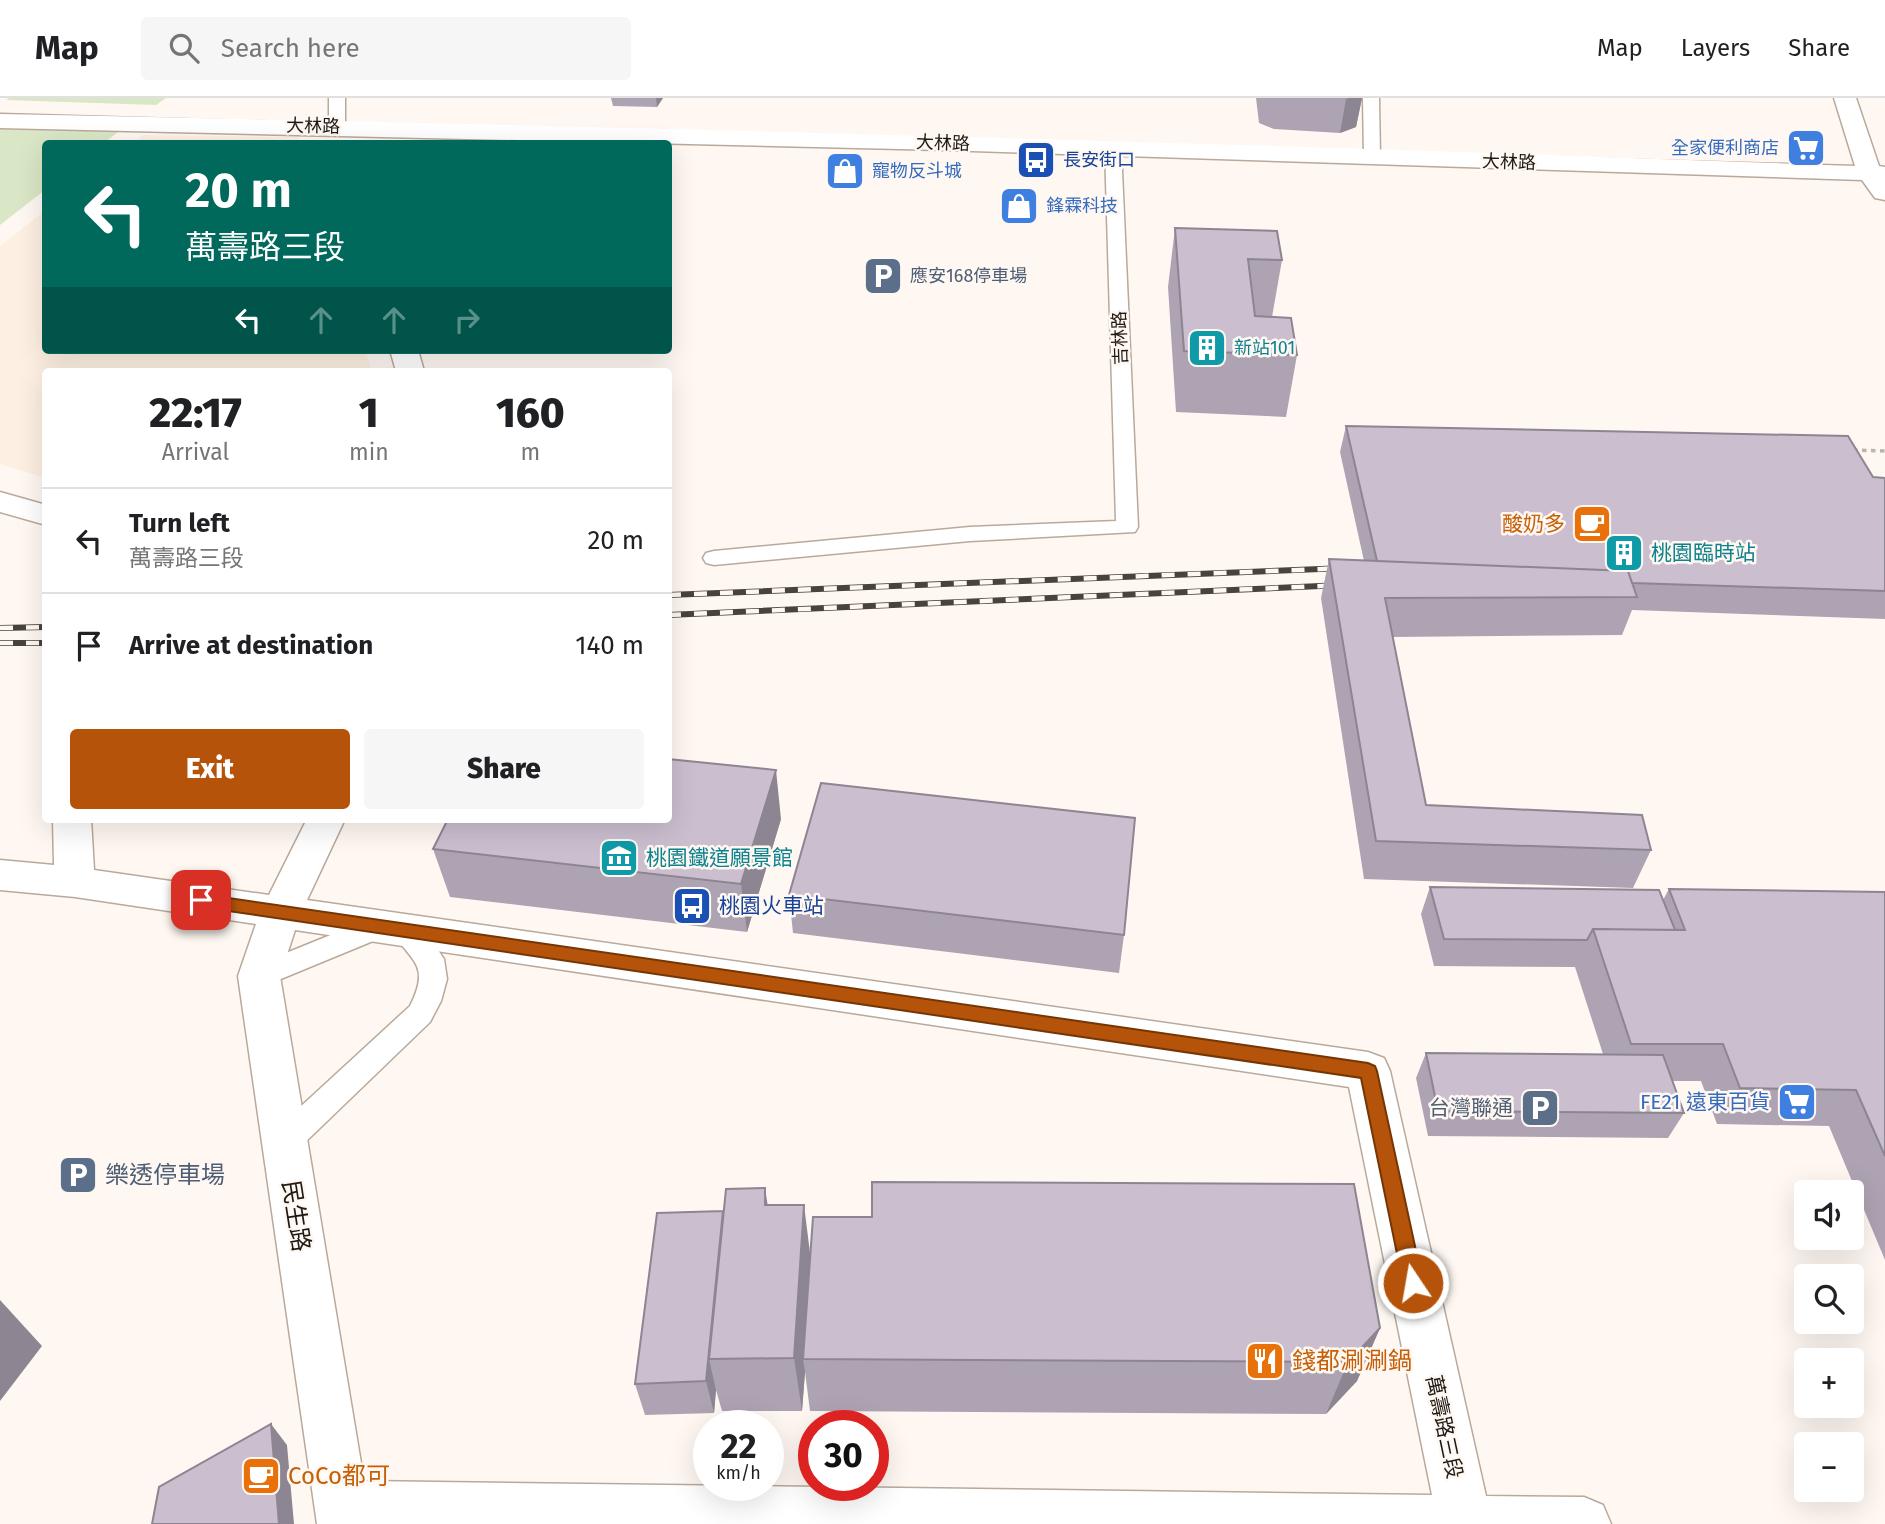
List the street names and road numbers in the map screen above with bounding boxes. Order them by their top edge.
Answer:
street label: 大林路 [286,115,340,137]
street label: 大林路 [916,131,970,155]
street label: 大林路 [1482,150,1536,174]
street label: 吉林路 [1108,311,1132,365]
street label: 民生路 [277,1178,315,1254]
street label: 萬壽路三段 [1420,1373,1468,1481]

